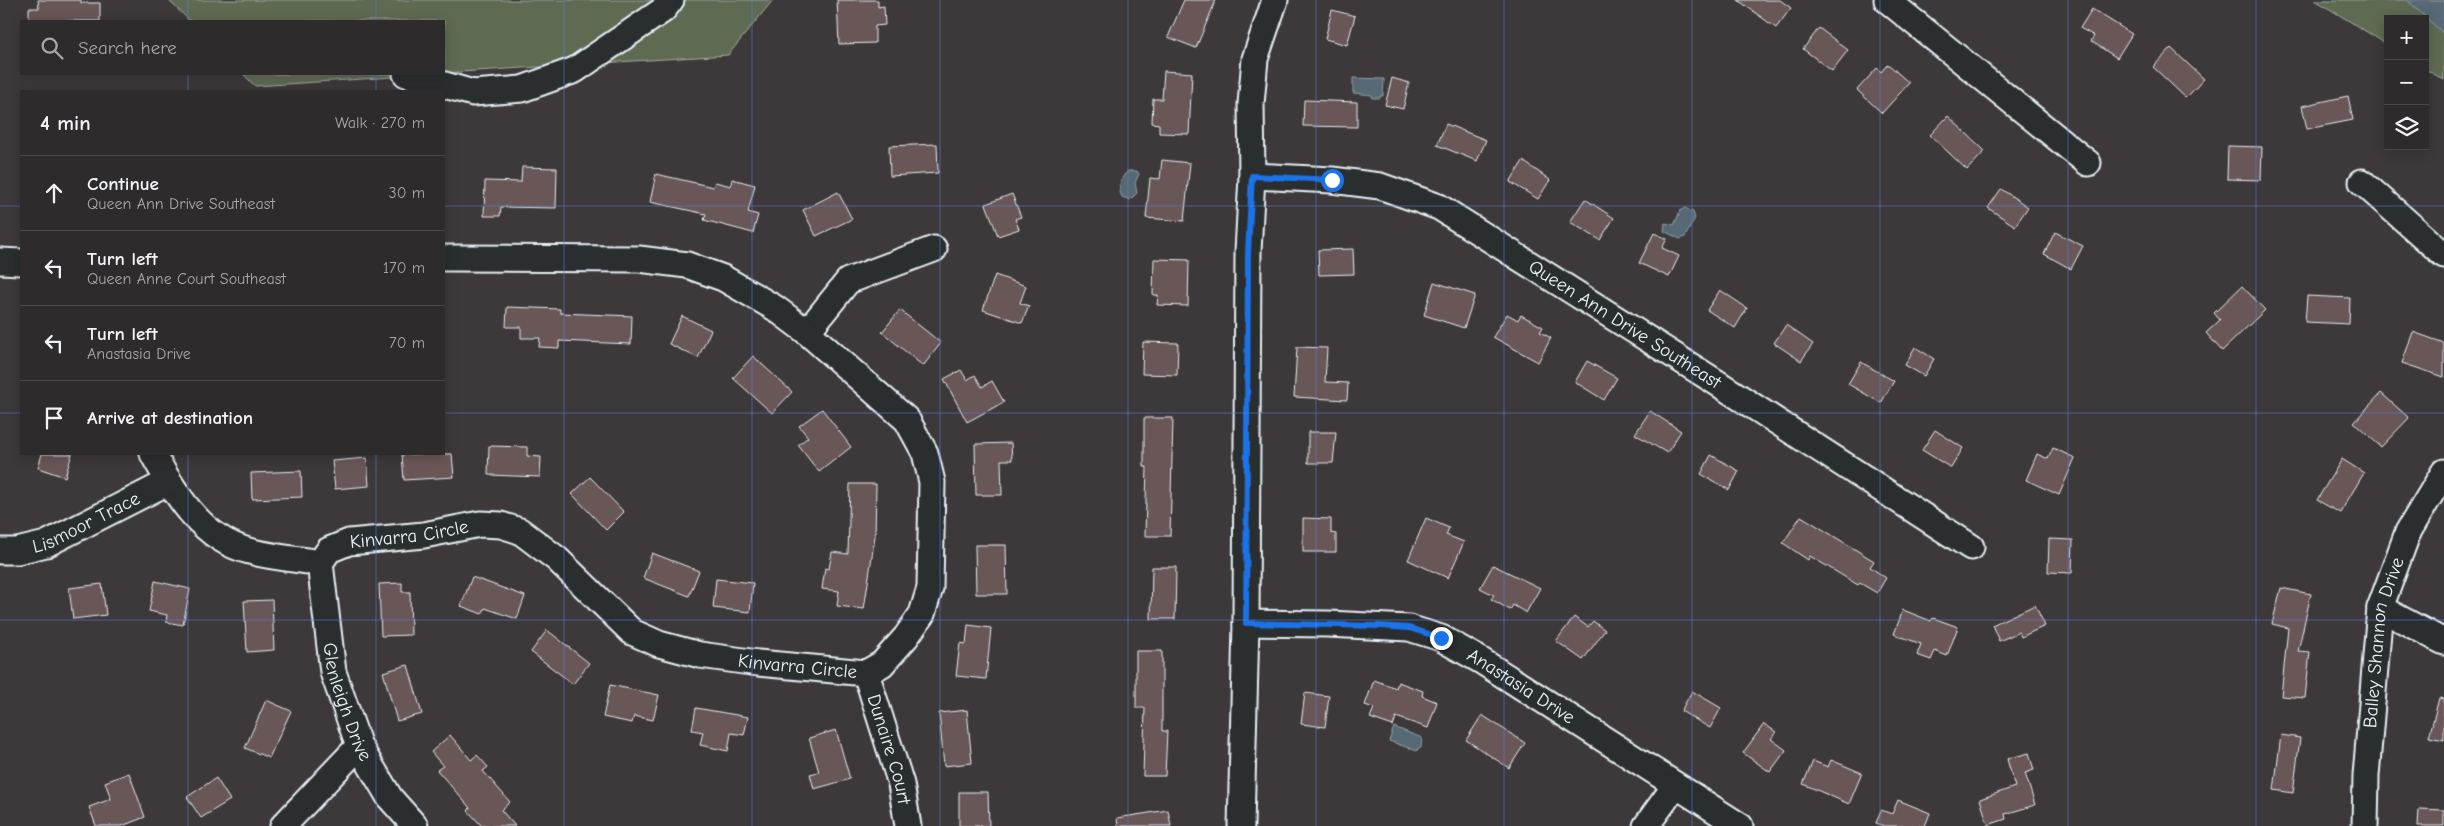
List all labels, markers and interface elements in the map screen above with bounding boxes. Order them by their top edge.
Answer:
map controls [2384,15,2429,150]
button: + [2384,15,2429,60]
search box [20,20,445,75]
icon: search [38,34,66,62]
text: Search here [78,37,177,59]
button: − [2384,60,2429,105]
button: layers [2384,105,2429,150]
text: 4 min [40,111,91,135]
text: Walk · 270 m [335,114,425,132]
route start [1321,169,1344,192]
text: Continue [87,173,159,195]
icon: ahead [40,179,68,207]
text: 30 m [389,184,425,202]
text: Queen Ann Drive Southeast [87,195,275,213]
text: Turn left [87,248,158,270]
icon: left [40,254,68,282]
street label: Queen Ann Drive Southeast [1525,256,1726,394]
text: 170 m [383,259,425,277]
text: Queen Anne Court Southeast [87,270,286,288]
text: Turn left [87,323,158,345]
icon: left [40,329,68,357]
text: 70 m [389,334,425,352]
text: Anastasia Drive [87,345,191,363]
icon: arrive [40,404,68,432]
text: Arrive at destination [87,407,253,429]
street label: Lismoor Trace [30,487,143,558]
street label: Kinvarra Circle [349,516,470,553]
street label: Balley Shannon Drive [2359,554,2409,729]
route end [1430,627,1453,650]
street label: Glenleigh Drive [319,641,376,765]
street label: Anastasia Drive [1463,644,1579,729]
street label: Kinvarra Circle [737,649,858,683]
street label: Dunaire Court [862,692,915,807]

